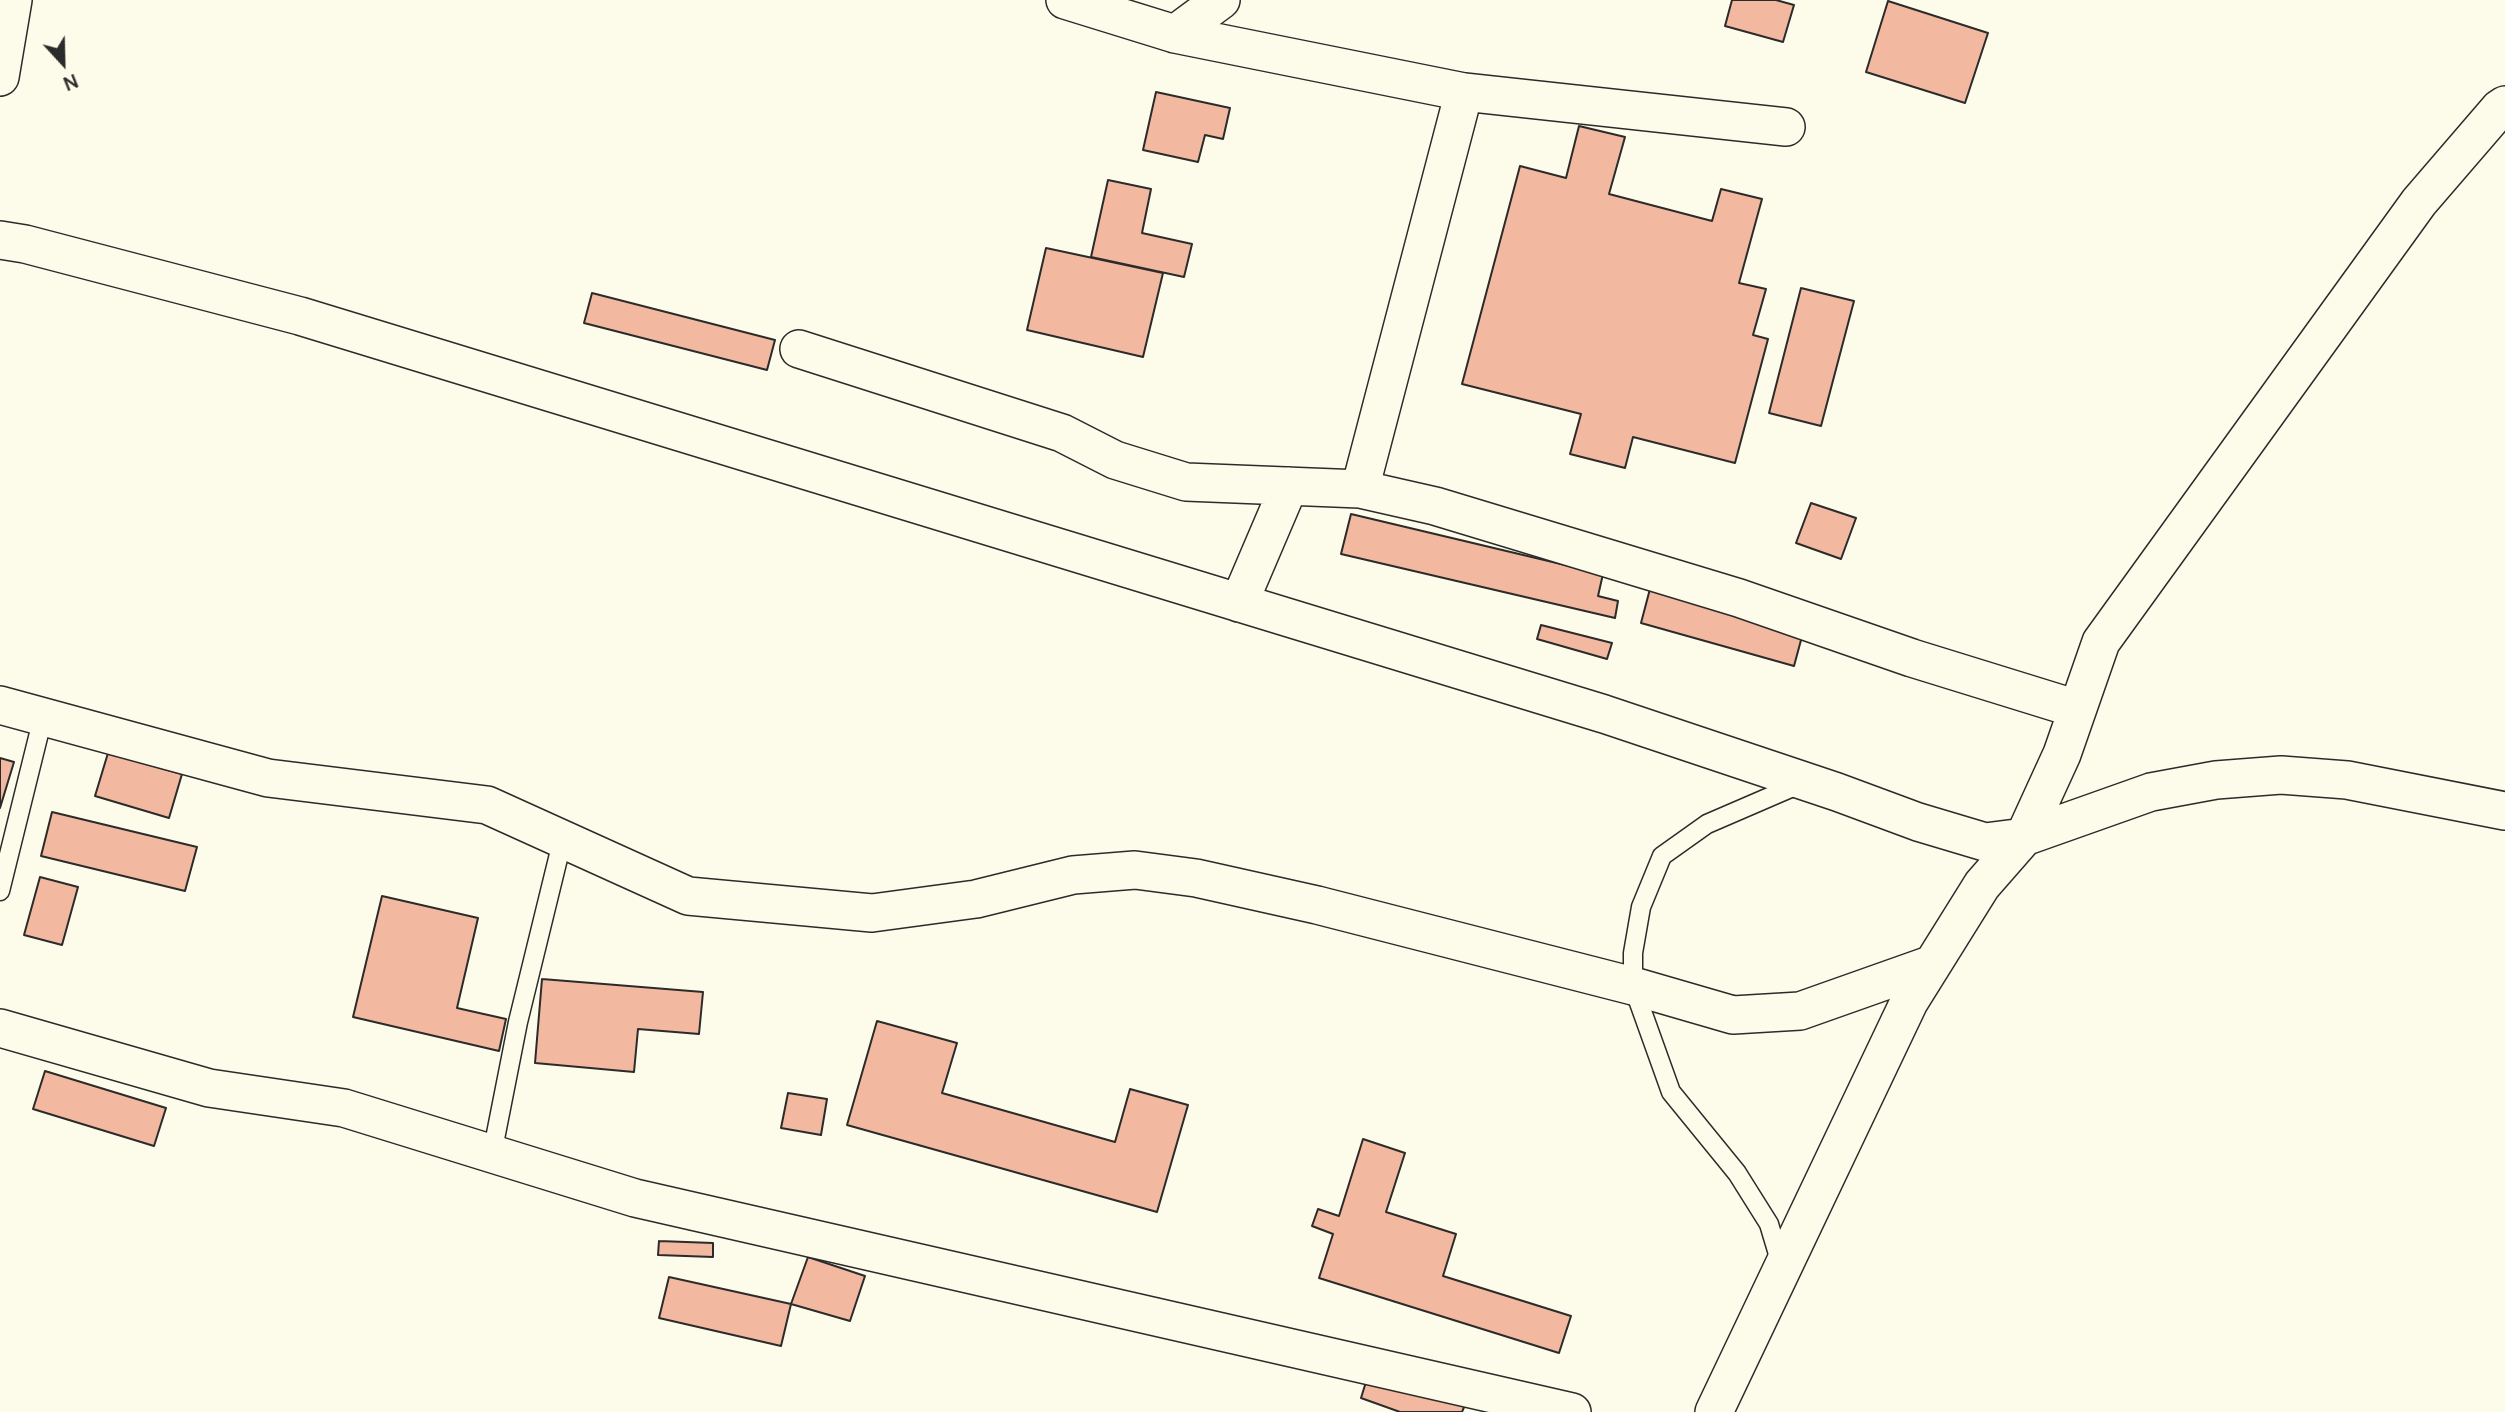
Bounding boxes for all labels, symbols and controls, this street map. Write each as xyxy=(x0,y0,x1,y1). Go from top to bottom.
north arrow xyxy=(28,28,98,98)
text: N xyxy=(60,68,82,97)

